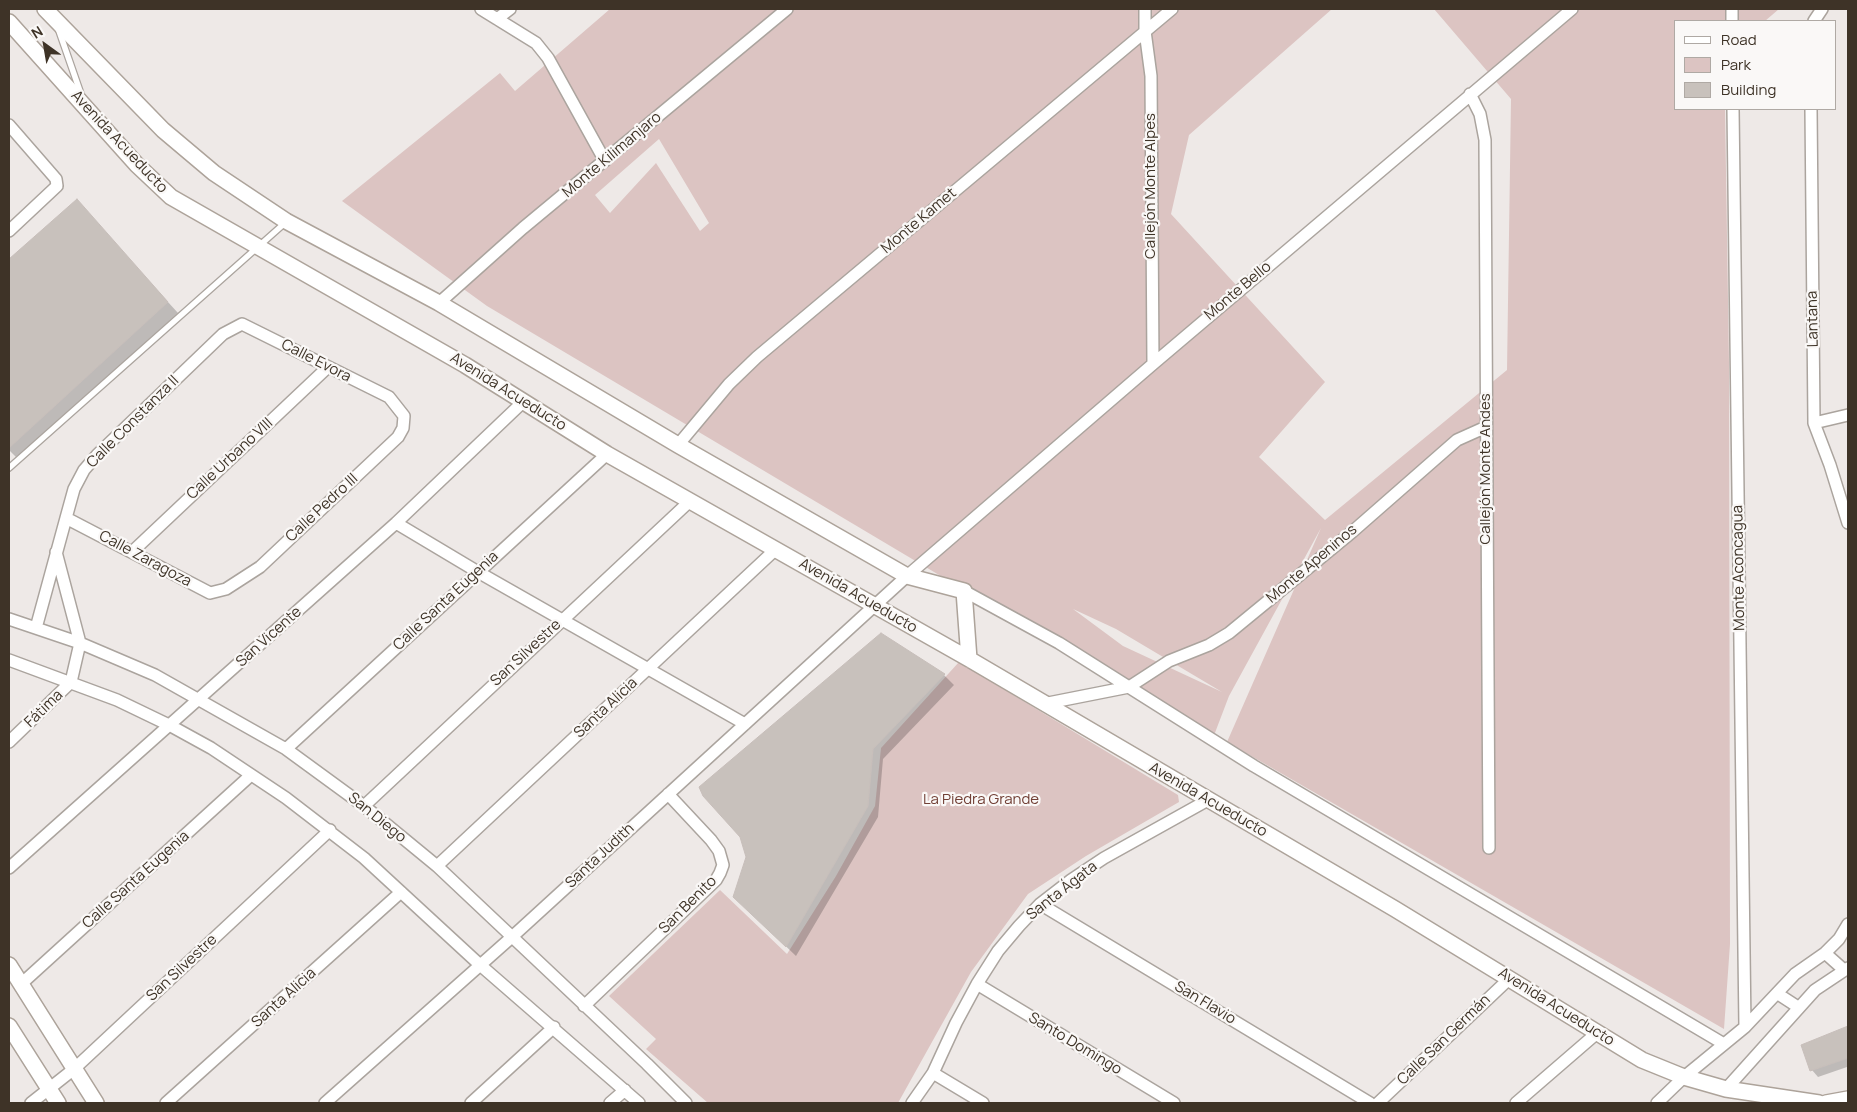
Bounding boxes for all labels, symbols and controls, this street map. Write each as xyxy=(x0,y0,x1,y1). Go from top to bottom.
north arrow xyxy=(20,20,70,70)
legend xyxy=(1674,20,1837,110)
text: N xyxy=(27,21,46,43)
text: Road xyxy=(1721,29,1757,50)
text: Park xyxy=(1721,54,1751,75)
text: Building xyxy=(1721,79,1776,100)
street label: Avenida Acueducto xyxy=(67,87,171,197)
street label: Monte Kilimanjaro xyxy=(559,108,665,202)
street label: Callejón Monte Alpes xyxy=(1142,113,1160,259)
street label: Monte Kamet xyxy=(878,184,960,258)
street label: Monte Bello xyxy=(1201,258,1275,324)
street label: Lantana xyxy=(1804,291,1822,347)
street label: Calle Evora xyxy=(278,336,354,386)
street label: Avenida Acueducto xyxy=(447,349,569,435)
street label: Calle Constanza II xyxy=(83,372,183,472)
street label: Callejón Monte Andes xyxy=(1477,393,1495,545)
street label: Calle Urbano VIII xyxy=(183,414,277,504)
street label: Calle Pedro III xyxy=(282,470,362,546)
street label: Monte Aconcagua xyxy=(1729,505,1749,631)
street label: Monte Apeninos xyxy=(1263,521,1361,607)
street label: Calle Zaragoza xyxy=(96,527,194,591)
street label: Calle Santa Eugenia xyxy=(390,548,502,654)
street label: Avenida Acueducto xyxy=(796,555,920,637)
street label: San Vicente xyxy=(233,603,305,671)
street label: San Silvestre xyxy=(487,616,565,690)
street label: Santa Alicia xyxy=(571,674,641,742)
street label: Fátima xyxy=(21,686,67,732)
street label: Avenida Acueducto xyxy=(1146,759,1270,841)
street label: San Diego xyxy=(344,789,410,847)
park label: La Piedra Grande xyxy=(923,791,1039,809)
street label: Santa Judith xyxy=(562,820,638,892)
street label: Calle Santa Eugenia xyxy=(79,827,193,933)
street label: Santa Ágata xyxy=(1023,858,1101,924)
street label: San Benito xyxy=(655,872,721,938)
street label: San Silvestre xyxy=(143,931,221,1005)
street label: Santa Alicia xyxy=(248,964,320,1032)
street label: Avenida Acueducto xyxy=(1495,964,1617,1050)
street label: San Flavio xyxy=(1171,978,1239,1028)
street label: Calle San Germán xyxy=(1394,991,1494,1089)
street label: Santo Domingo xyxy=(1025,1009,1125,1079)

